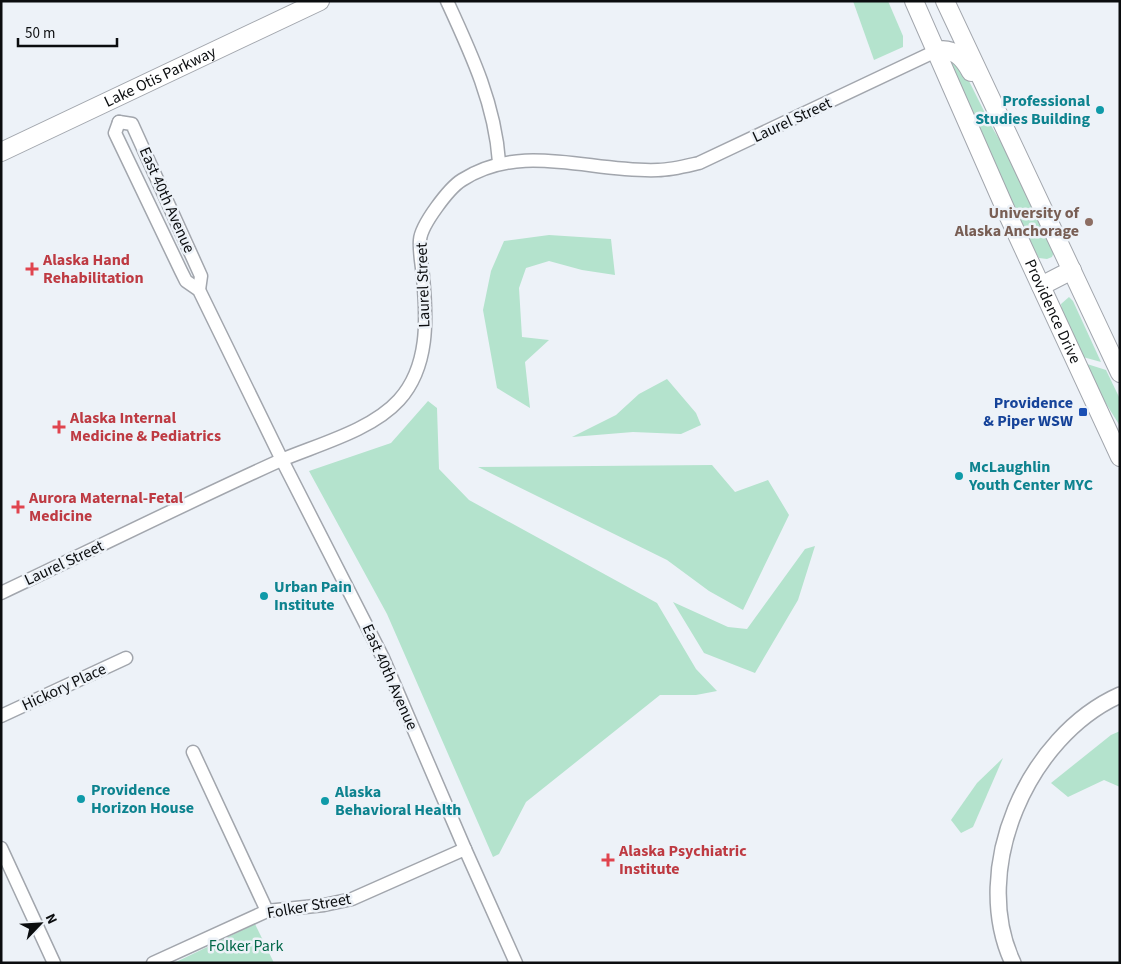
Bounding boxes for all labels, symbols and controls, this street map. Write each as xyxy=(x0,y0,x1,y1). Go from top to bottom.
scale bar xyxy=(18,15,116,47)
text: 50 m xyxy=(25,23,55,44)
street label: Lake Otis Parkway xyxy=(101,41,220,113)
place label: Professional Studies Building xyxy=(975,90,1090,130)
street label: Laurel Street xyxy=(749,92,836,148)
marker: Professional Studies Building xyxy=(1094,104,1106,116)
street label: East 40th Avenue xyxy=(134,143,200,257)
place label: University of Alaska Anchorage xyxy=(954,202,1080,242)
marker: University of Alaska Anchorage xyxy=(1083,216,1095,228)
street label: Laurel Street xyxy=(410,241,435,328)
place label: Alaska Hand Rehabilitation xyxy=(42,249,144,289)
street label: Providence Drive xyxy=(1019,256,1086,367)
marker: Alaska Hand Rehabilitation xyxy=(25,262,39,276)
place label: Providence & Piper WSW xyxy=(983,392,1073,432)
marker: Providence & Piper WSW xyxy=(1077,406,1089,418)
place label: Alaska Internal Medicine & Pediatrics xyxy=(69,407,221,447)
marker: Alaska Internal Medicine & Pediatrics xyxy=(52,420,66,434)
place label: McLaughlin Youth Center MYC xyxy=(968,456,1093,496)
marker: McLaughlin Youth Center MYC xyxy=(953,470,965,482)
place label: Aurora Maternal-Fetal Medicine xyxy=(28,487,184,527)
marker: Aurora Maternal-Fetal Medicine xyxy=(11,500,25,514)
street label: Laurel Street xyxy=(21,535,108,591)
place label: Urban Pain Institute xyxy=(274,576,352,616)
marker: Urban Pain Institute xyxy=(258,590,270,602)
street label: East 40th Avenue xyxy=(357,620,423,734)
street label: Hickory Place xyxy=(18,658,110,716)
place label: Providence Horizon House xyxy=(91,779,194,819)
place label: Alaska Behavioral Health xyxy=(334,781,462,821)
marker: Providence Horizon House xyxy=(75,793,87,805)
marker: Alaska Behavioral Health xyxy=(319,795,331,807)
place label: Alaska Psychiatric Institute xyxy=(618,840,747,880)
marker: Alaska Psychiatric Institute xyxy=(601,853,615,867)
street label: Folker Street xyxy=(265,888,353,924)
north arrow xyxy=(15,899,65,949)
text: N xyxy=(40,910,62,927)
park label: Folker Park xyxy=(209,935,283,957)

